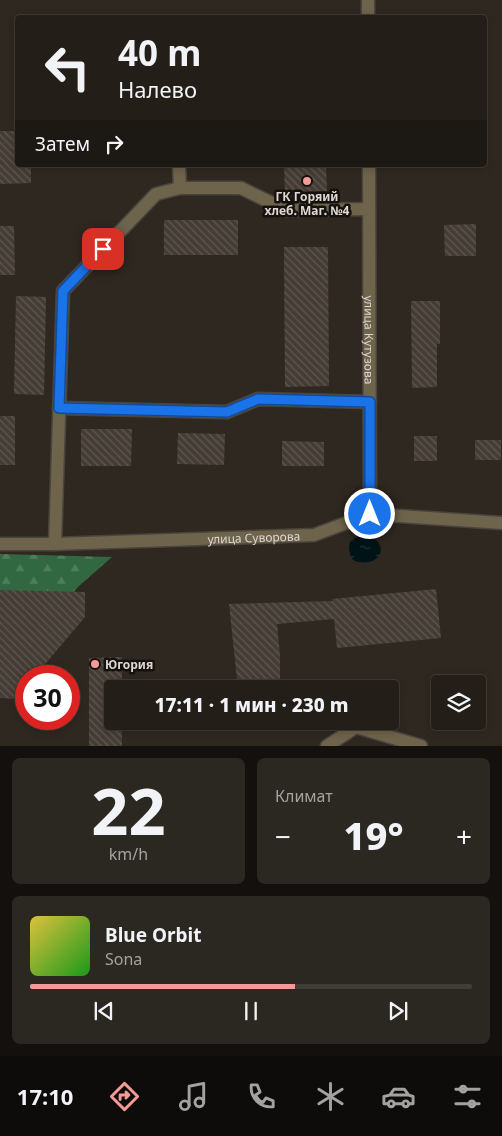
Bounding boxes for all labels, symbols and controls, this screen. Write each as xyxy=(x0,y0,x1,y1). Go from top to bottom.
text: 40 m xyxy=(118,29,201,76)
icon: left xyxy=(35,35,100,100)
text: Налево xyxy=(118,74,197,104)
icon: right xyxy=(100,130,128,158)
text: Затем xyxy=(35,131,90,157)
marker: ГК Горяий хлеб. Маг. №4 xyxy=(301,175,313,187)
place label: ГК Горяий хлеб. Маг. №4 xyxy=(265,188,350,219)
pin xyxy=(82,228,124,270)
icon: arrive xyxy=(89,235,117,263)
street label: улица Кутузова xyxy=(361,296,378,384)
position arrow xyxy=(343,487,395,539)
street label: улица Суворова xyxy=(207,527,301,547)
place label: Югория xyxy=(105,656,153,673)
marker: Югория xyxy=(89,658,101,670)
speed limit sign: 30 xyxy=(15,665,80,730)
map controls xyxy=(431,675,486,730)
button: layers xyxy=(431,675,486,730)
text: 17:11 · 1 мин · 230 m xyxy=(155,692,348,718)
text: 22 xyxy=(91,766,166,854)
text: Климат xyxy=(275,785,333,807)
text: 19° xyxy=(343,809,404,861)
text: − xyxy=(275,817,291,855)
text: + xyxy=(456,817,472,855)
text: km/h xyxy=(109,843,148,865)
text: Blue Orbit xyxy=(105,922,201,948)
text: Sona xyxy=(105,948,142,970)
icon: previous xyxy=(90,997,118,1025)
icon: pause xyxy=(237,997,265,1025)
icon: next xyxy=(384,997,412,1025)
icon: directions xyxy=(107,1079,142,1114)
icon: music xyxy=(176,1079,211,1114)
icon: phone xyxy=(244,1079,279,1114)
icon: climate xyxy=(313,1079,348,1114)
icon: car xyxy=(381,1079,416,1114)
icon: filters xyxy=(450,1079,485,1114)
text: 17:10 xyxy=(17,1081,73,1111)

